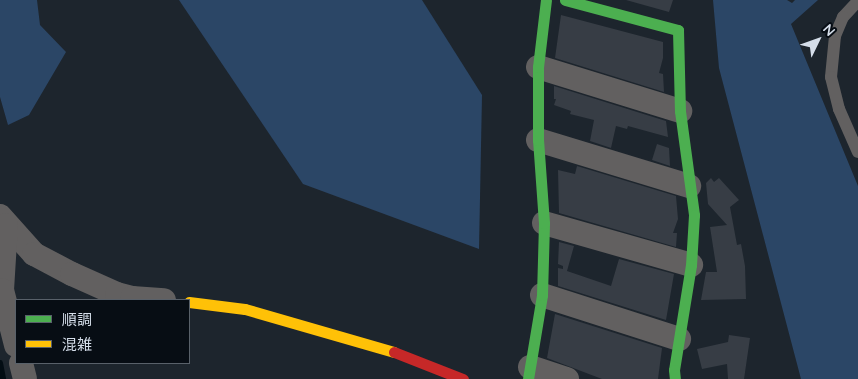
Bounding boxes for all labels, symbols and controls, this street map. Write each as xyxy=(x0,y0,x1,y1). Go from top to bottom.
north arrow xyxy=(793,15,843,65)
text: N xyxy=(819,20,839,40)
legend xyxy=(15,299,190,364)
text: 順調 xyxy=(62,310,92,329)
text: 混雑 xyxy=(62,335,92,354)

